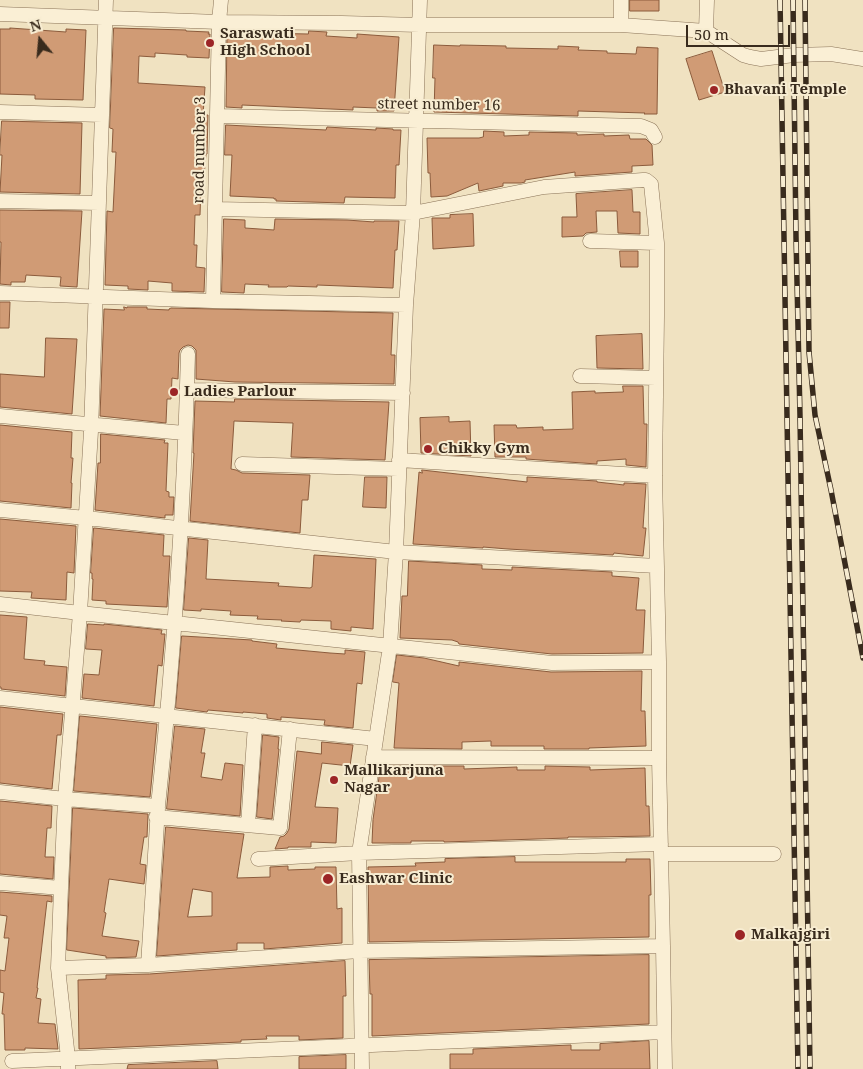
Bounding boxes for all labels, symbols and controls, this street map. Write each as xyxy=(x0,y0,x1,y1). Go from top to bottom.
text: N xyxy=(27,14,44,36)
north arrow xyxy=(15,15,65,65)
scale bar xyxy=(688,15,792,47)
text: 50 m xyxy=(694,24,729,44)
place label: Saraswati High School xyxy=(220,25,310,60)
marker: Saraswati High School xyxy=(204,37,216,49)
place label: Bhavani Temple xyxy=(724,81,846,99)
marker: Bhavani Temple xyxy=(708,84,720,96)
street label: street number 16 xyxy=(378,95,500,115)
street label: road number 3 xyxy=(190,96,210,204)
place label: Ladies Parlour xyxy=(184,383,296,401)
marker: Ladies Parlour xyxy=(168,386,180,398)
place label: Chikky Gym xyxy=(438,440,530,458)
marker: Chikky Gym xyxy=(422,443,434,455)
place label: Mallikarjuna Nagar xyxy=(344,762,444,797)
marker: Mallikarjuna Nagar xyxy=(328,774,340,786)
place label: Eashwar Clinic xyxy=(339,870,452,888)
marker: Eashwar Clinic xyxy=(321,872,335,886)
place label: Malkajgiri xyxy=(751,926,830,944)
marker: Malkajgiri xyxy=(733,928,747,942)

